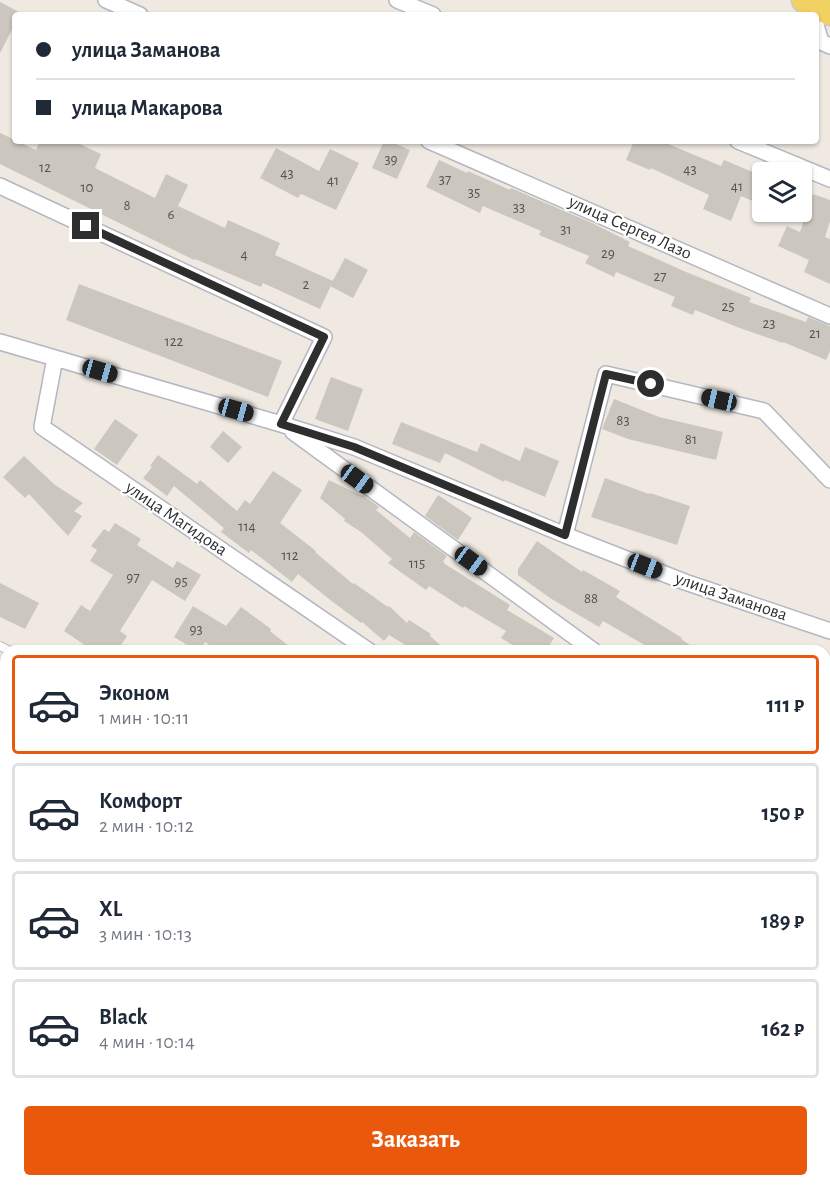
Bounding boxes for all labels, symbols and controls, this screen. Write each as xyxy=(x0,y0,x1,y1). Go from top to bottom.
text: улица Заманова xyxy=(72,39,220,61)
text: улица Макарова xyxy=(72,97,223,119)
house number: 39 xyxy=(384,152,398,167)
house number: 12 xyxy=(39,160,51,175)
house number: 43 xyxy=(683,162,697,177)
map controls xyxy=(752,162,812,222)
button: layers xyxy=(752,162,812,222)
house number: 43 xyxy=(280,166,294,181)
house number: 37 xyxy=(439,172,451,187)
house number: 41 xyxy=(327,173,339,188)
house number: 41 xyxy=(731,179,743,194)
house number: 10 xyxy=(80,180,94,195)
house number: 35 xyxy=(468,185,480,200)
street label: улица Сергея Лазо xyxy=(565,192,694,263)
house number: 8 xyxy=(123,198,131,213)
house number: 33 xyxy=(513,200,525,215)
house number: 6 xyxy=(167,207,175,222)
route end xyxy=(72,212,99,239)
house number: 31 xyxy=(560,222,572,237)
house number: 29 xyxy=(601,246,615,261)
house number: 4 xyxy=(240,247,248,262)
house number: 27 xyxy=(653,269,667,284)
house number: 2 xyxy=(303,277,310,292)
house number: 25 xyxy=(721,299,735,314)
house number: 23 xyxy=(762,316,776,331)
house number: 21 xyxy=(809,326,821,341)
house number: 122 xyxy=(165,334,184,349)
car xyxy=(80,357,120,385)
route start xyxy=(637,370,664,397)
car xyxy=(699,387,739,413)
car xyxy=(216,396,256,424)
house number: 83 xyxy=(616,413,630,428)
house number: 81 xyxy=(685,432,697,447)
car xyxy=(337,461,377,497)
street label: улица Магидова xyxy=(121,478,230,560)
house number: 114 xyxy=(238,519,256,534)
car xyxy=(451,543,491,579)
house number: 112 xyxy=(281,548,299,563)
car xyxy=(625,551,665,581)
house number: 115 xyxy=(409,556,425,571)
street label: улица Заманова xyxy=(672,569,789,625)
house number: 97 xyxy=(126,570,140,585)
house number: 95 xyxy=(174,574,188,589)
house number: 88 xyxy=(584,591,598,606)
house number: 93 xyxy=(189,622,203,637)
icon: car xyxy=(27,678,81,732)
text: Эконом xyxy=(99,682,170,704)
text: 111 ₽ xyxy=(767,694,804,716)
text: 1 мин · 10:11 xyxy=(99,708,189,728)
icon: car xyxy=(27,786,81,840)
text: Комфорт xyxy=(99,790,182,812)
text: 150 ₽ xyxy=(761,802,804,824)
text: 2 мин · 10:12 xyxy=(99,816,194,836)
icon: car xyxy=(27,894,81,948)
text: XL xyxy=(99,898,122,920)
text: 189 ₽ xyxy=(761,910,804,932)
text: 3 мин · 10:13 xyxy=(99,924,192,944)
icon: car xyxy=(27,1002,81,1056)
text: Black xyxy=(99,1006,147,1028)
text: 162 ₽ xyxy=(761,1018,804,1040)
text: 4 мин · 10:14 xyxy=(99,1032,195,1052)
button: Заказать xyxy=(24,1106,807,1175)

